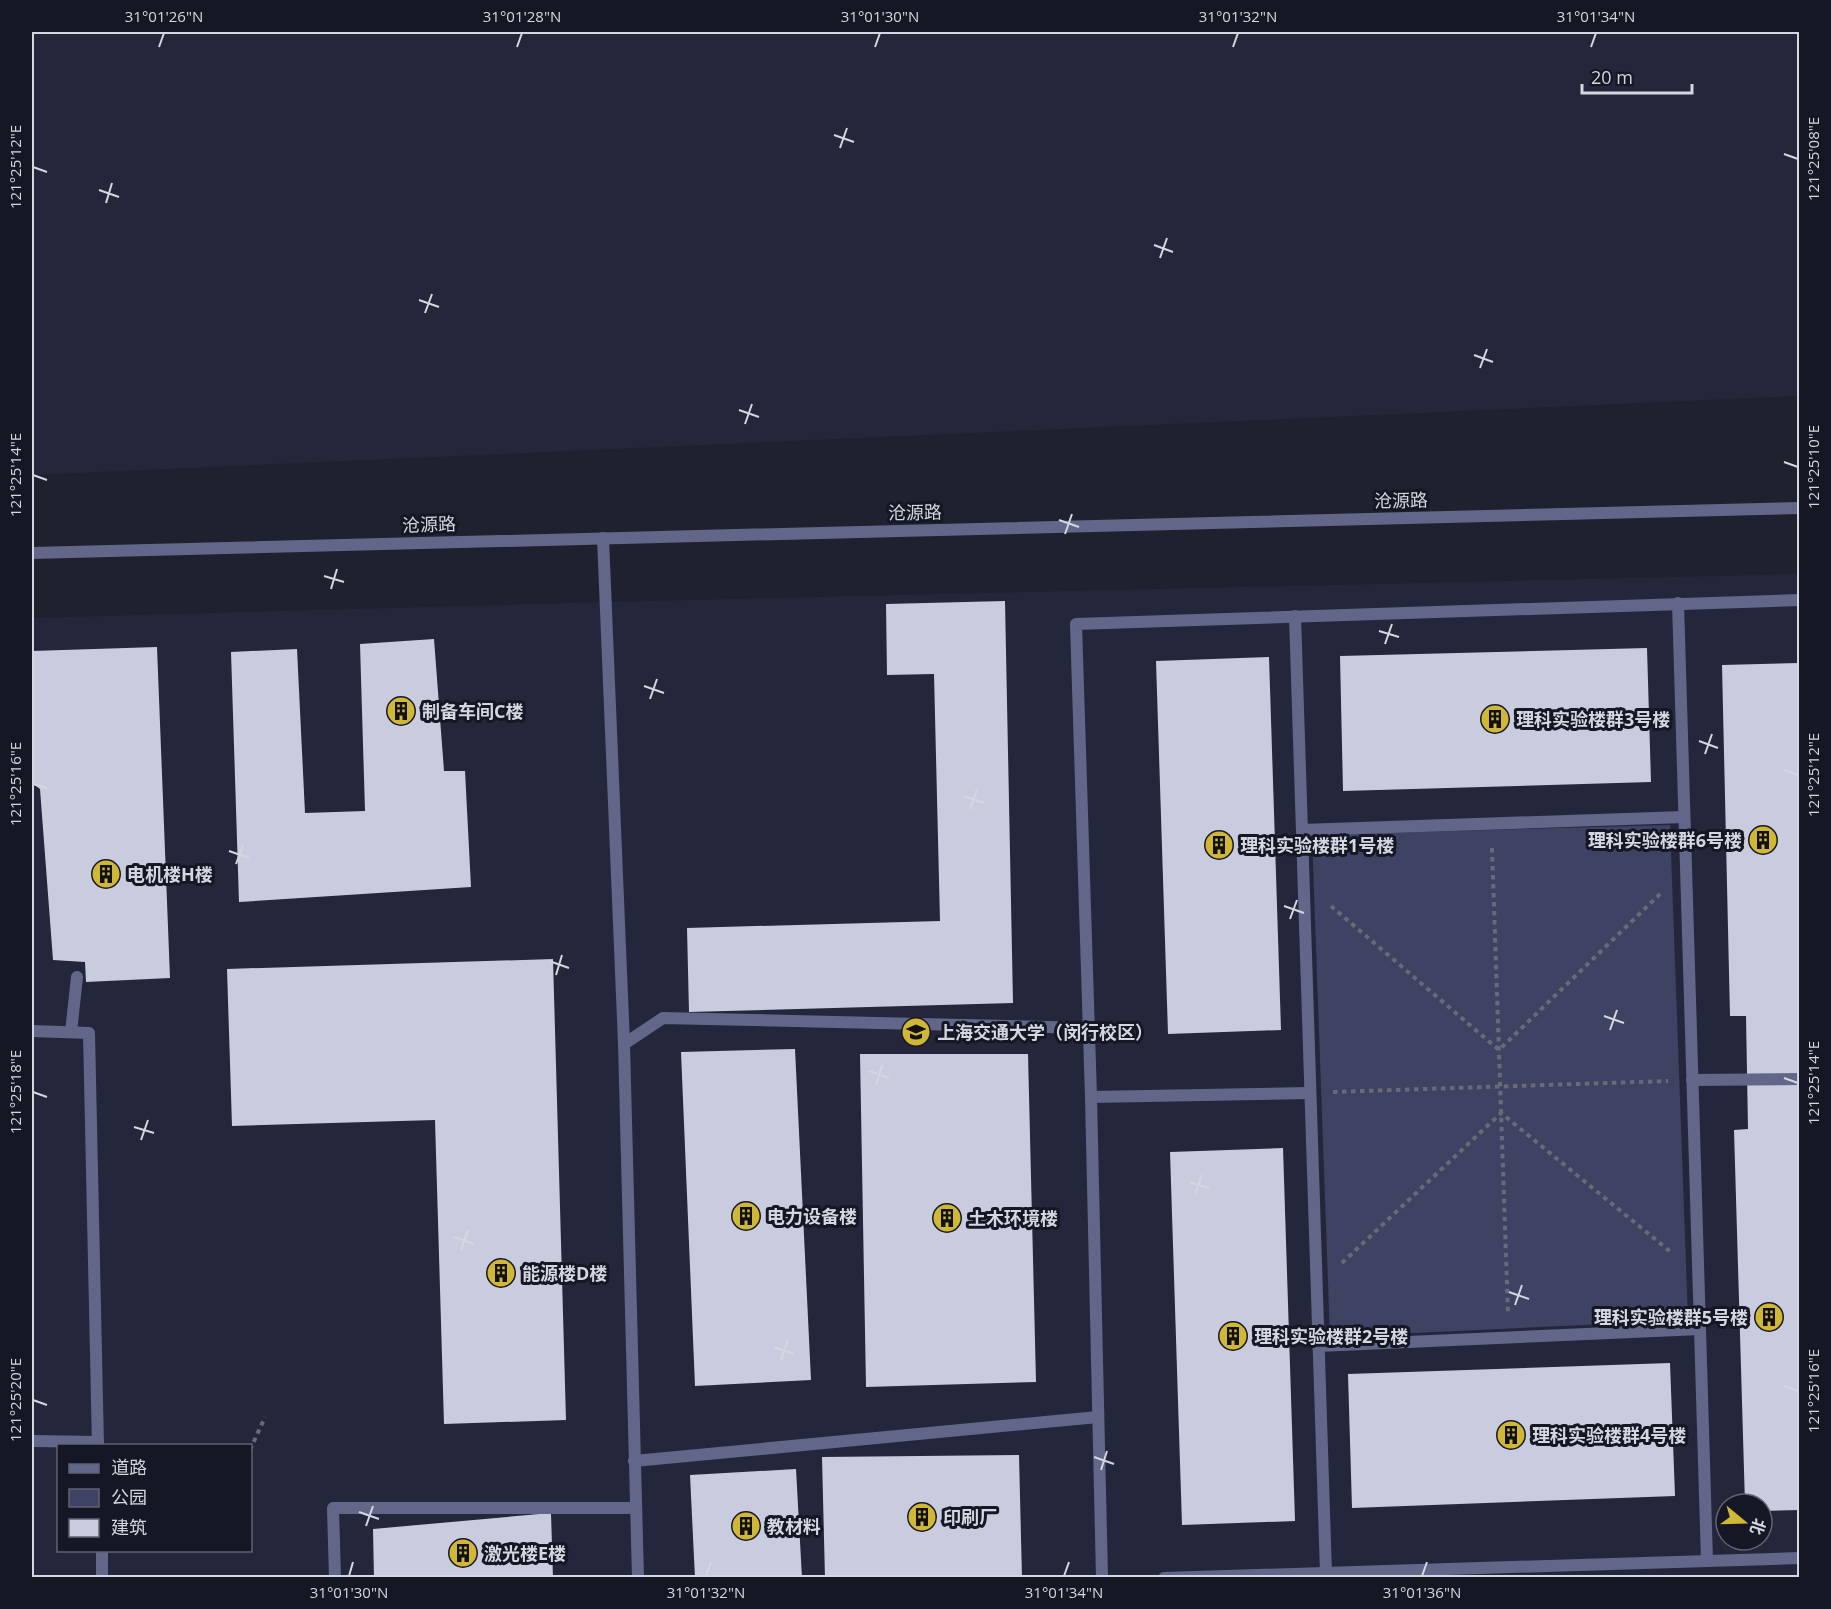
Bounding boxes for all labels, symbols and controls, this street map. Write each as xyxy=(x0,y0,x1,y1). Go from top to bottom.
text: 31°01'26"N xyxy=(125,6,203,26)
text: 31°01'28"N xyxy=(483,6,561,26)
text: 31°01'30"N xyxy=(841,6,919,26)
text: 31°01'32"N xyxy=(1199,6,1277,26)
text: 31°01'34"N xyxy=(1557,6,1635,26)
scale bar xyxy=(1582,57,1692,95)
text: 20 m xyxy=(1591,65,1633,89)
text: 121°25'08"E xyxy=(1803,117,1823,201)
text: 121°25'12"E xyxy=(5,125,25,209)
text: 121°25'10"E xyxy=(1803,425,1823,509)
text: 121°25'14"E xyxy=(5,433,25,517)
street label: 沧源路 xyxy=(1374,488,1428,512)
street label: 沧源路 xyxy=(888,500,942,524)
street label: 沧源路 xyxy=(402,511,456,537)
building icon: 制备车间C楼 xyxy=(385,695,417,727)
place label: 制备车间C楼 xyxy=(422,699,523,723)
building icon: 理科实验楼群3号楼 xyxy=(1479,703,1511,735)
place label: 理科实验楼群3号楼 xyxy=(1516,707,1670,731)
text: 121°25'12"E xyxy=(1803,733,1823,817)
text: 121°25'16"E xyxy=(5,742,25,826)
building icon: 理科实验楼群6号楼 xyxy=(1747,824,1779,856)
place label: 理科实验楼群6号楼 xyxy=(1588,828,1742,852)
building icon: 理科实验楼群1号楼 xyxy=(1203,829,1235,861)
place label: 理科实验楼群1号楼 xyxy=(1240,833,1394,857)
building icon: 电机楼H楼 xyxy=(90,858,122,890)
place label: 电机楼H楼 xyxy=(127,862,213,886)
school or university icon: 上海交通大学（闵行校区） xyxy=(900,1016,932,1048)
place label: 上海交通大学（闵行校区） xyxy=(937,1020,1153,1044)
text: 121°25'14"E xyxy=(1803,1041,1823,1125)
text: 121°25'18"E xyxy=(5,1050,25,1134)
building icon: 电力设备楼 xyxy=(730,1200,762,1232)
building icon: 土木环境楼 xyxy=(931,1202,963,1234)
place label: 电力设备楼 xyxy=(767,1204,857,1228)
place label: 土木环境楼 xyxy=(968,1206,1058,1230)
building icon: 能源楼D楼 xyxy=(485,1257,517,1289)
place label: 能源楼D楼 xyxy=(522,1261,607,1285)
building icon: 理科实验楼群5号楼 xyxy=(1753,1301,1785,1333)
place label: 理科实验楼群5号楼 xyxy=(1594,1305,1748,1329)
building icon: 理科实验楼群2号楼 xyxy=(1217,1320,1249,1352)
place label: 理科实验楼群2号楼 xyxy=(1254,1324,1408,1348)
text: 121°25'16"E xyxy=(1803,1349,1823,1433)
text: 121°25'20"E xyxy=(5,1358,25,1442)
building icon: 理科实验楼群4号楼 xyxy=(1495,1419,1527,1451)
place label: 理科实验楼群4号楼 xyxy=(1532,1423,1686,1447)
legend xyxy=(57,1444,252,1552)
text: 道路 xyxy=(111,1455,147,1479)
text: 公园 xyxy=(111,1485,147,1509)
north arrow xyxy=(1714,1492,1774,1552)
building icon: 印刷厂 xyxy=(906,1501,938,1533)
place label: 印刷厂 xyxy=(943,1505,997,1529)
building icon: 教材料 xyxy=(730,1510,762,1542)
place label: 教材料 xyxy=(767,1514,821,1538)
text: 建筑 xyxy=(111,1515,147,1539)
text: 北 xyxy=(1745,1516,1771,1538)
building icon: 激光楼E楼 xyxy=(447,1537,479,1569)
place label: 激光楼E楼 xyxy=(484,1541,566,1565)
text: 31°01'30"N xyxy=(310,1582,388,1602)
text: 31°01'32"N xyxy=(667,1582,745,1602)
text: 31°01'34"N xyxy=(1025,1582,1103,1602)
text: 31°01'36"N xyxy=(1383,1582,1461,1602)

